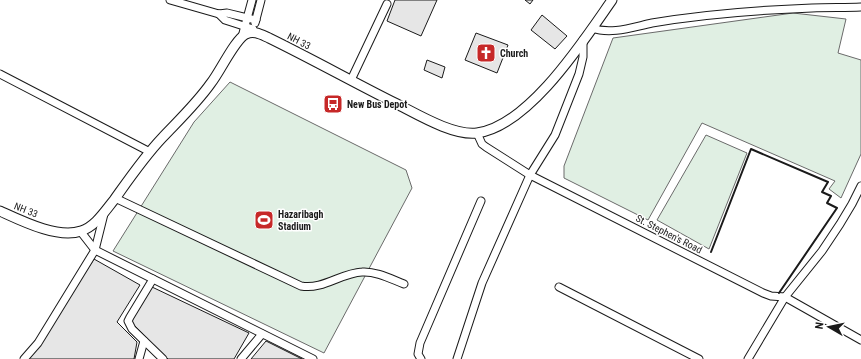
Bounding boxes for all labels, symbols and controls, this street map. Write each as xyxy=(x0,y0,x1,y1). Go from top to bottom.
street label: NH 33 xyxy=(286,31,312,52)
church icon: Church xyxy=(475,42,497,64)
place label: Church xyxy=(500,48,528,59)
bus stop icon: New Bus Depot xyxy=(322,93,344,115)
place label: New Bus Depot xyxy=(347,99,407,110)
street label: NH 33 xyxy=(13,200,39,220)
sports icon: Hazaribagh Stadium xyxy=(253,209,275,231)
place label: Hazaribagh Stadium xyxy=(278,209,324,232)
street label: St. Stephen's Road xyxy=(634,213,704,255)
north arrow xyxy=(809,307,849,347)
text: N xyxy=(813,321,827,330)

